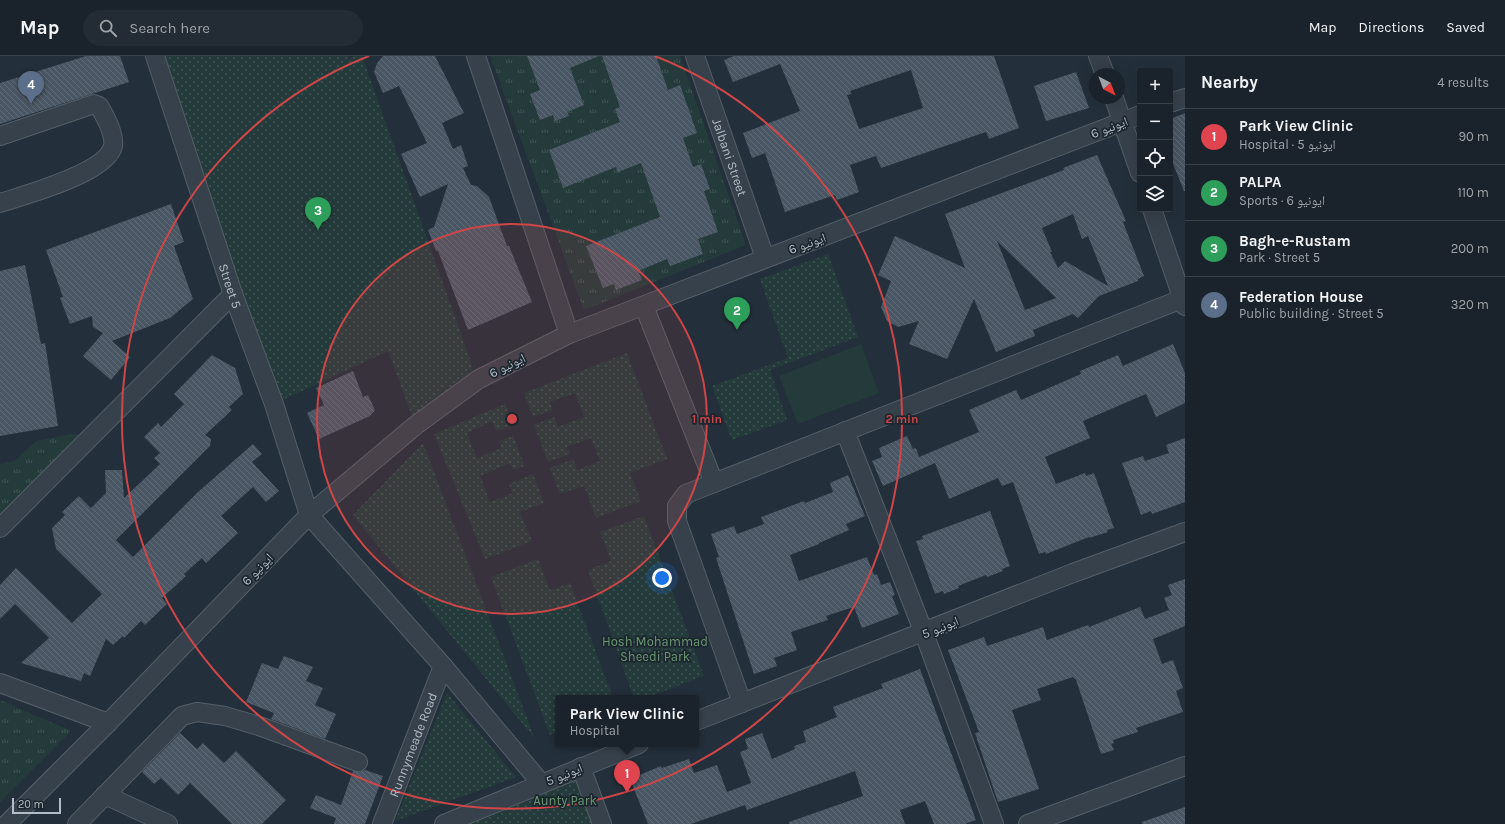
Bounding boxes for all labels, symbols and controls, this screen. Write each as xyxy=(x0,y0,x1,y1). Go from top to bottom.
search box xyxy=(83,10,363,46)
text: Map xyxy=(20,17,59,39)
icon: search xyxy=(97,17,119,39)
text: Search here xyxy=(129,19,210,37)
text: Map xyxy=(1309,19,1337,36)
text: Directions xyxy=(1359,19,1424,36)
text: Saved xyxy=(1446,19,1485,36)
north arrow xyxy=(1089,68,1125,104)
map controls xyxy=(1137,68,1173,212)
button: + xyxy=(1137,68,1173,104)
pin: 4 xyxy=(18,71,44,104)
text: Nearby xyxy=(1201,72,1258,92)
text: 4 results xyxy=(1437,75,1489,90)
button: − xyxy=(1137,104,1173,140)
street label: ایونیو 6 xyxy=(1089,114,1130,142)
street label: Jalbani Street xyxy=(709,116,750,198)
text: Park View Clinic xyxy=(1239,117,1353,135)
text: 1 xyxy=(1212,129,1216,144)
text: 90 m xyxy=(1458,129,1489,144)
text: Hospital · ایونیو 5 xyxy=(1239,137,1336,152)
button: locate xyxy=(1137,140,1173,176)
text: PALPA xyxy=(1239,173,1281,191)
button: layers xyxy=(1137,176,1173,212)
text: 2 xyxy=(1210,185,1218,200)
text: 110 m xyxy=(1457,185,1489,200)
text: Sports · ایونیو 6 xyxy=(1239,193,1325,208)
pin: 3 xyxy=(305,197,331,230)
street label: ایونیو 6 xyxy=(787,230,828,258)
text: Bagh-e-Rustam xyxy=(1239,232,1351,250)
text: 3 xyxy=(1210,241,1218,256)
text: 200 m xyxy=(1451,241,1489,256)
text: Park · Street 5 xyxy=(1239,250,1320,265)
street label: Street 5 xyxy=(216,262,245,310)
text: Federation House xyxy=(1239,288,1363,306)
pin: 2 xyxy=(724,297,750,330)
text: 4 xyxy=(1210,297,1218,312)
text: 320 m xyxy=(1451,297,1489,312)
text: Public building · Street 5 xyxy=(1239,306,1384,321)
street label: ایونیو 6 xyxy=(487,350,528,382)
centre of rings xyxy=(505,412,519,426)
text: 1 min xyxy=(692,412,722,426)
text: 2 min xyxy=(885,412,919,426)
street label: ایونیو 6 xyxy=(239,550,277,589)
your location xyxy=(652,568,672,588)
street label: ایونیو 5 xyxy=(920,613,961,643)
park label: Hosh Mohammad Sheedi Park xyxy=(602,634,708,664)
street label: Runnymeade Road xyxy=(386,690,440,799)
popup xyxy=(555,695,699,747)
text: Park View Clinic xyxy=(570,705,684,723)
text: Hospital xyxy=(570,723,620,738)
street label: ایونیو 5 xyxy=(544,760,585,790)
pin: 1 xyxy=(614,760,640,793)
park label: Aunty Park xyxy=(533,793,597,808)
scale bar xyxy=(12,796,61,815)
text: 20 m xyxy=(18,798,44,811)

